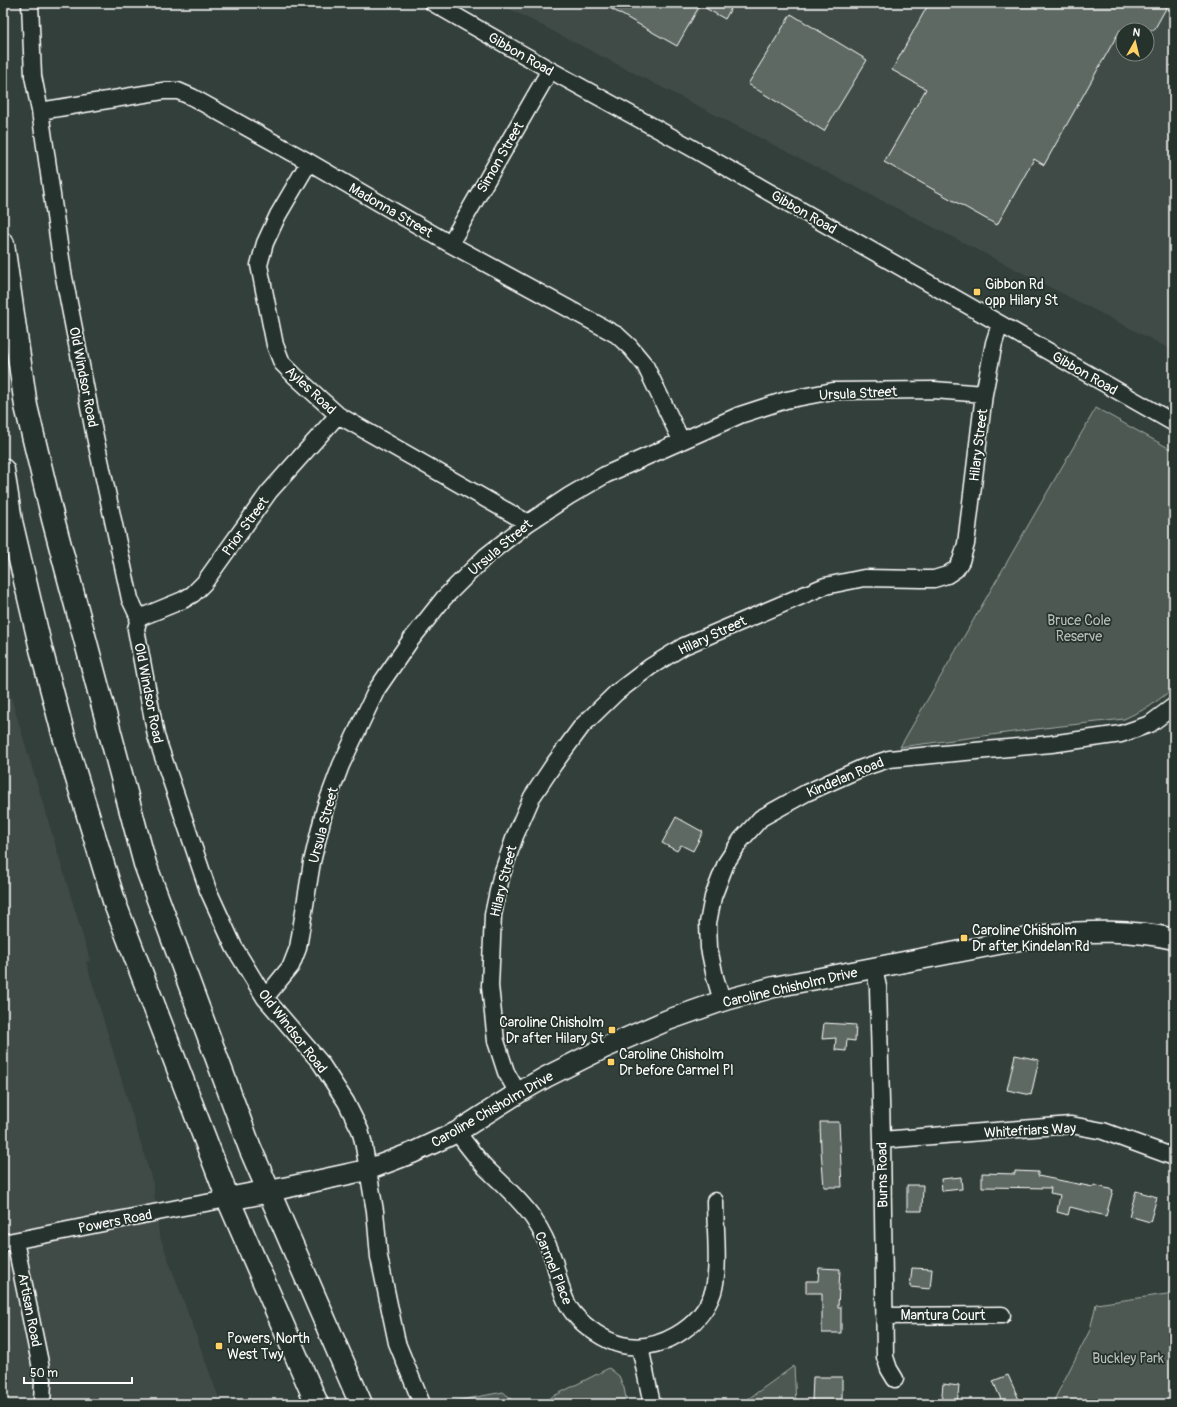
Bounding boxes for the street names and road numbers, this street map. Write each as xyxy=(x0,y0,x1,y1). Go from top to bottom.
street label: Gibbon Road xyxy=(485,29,557,80)
street label: Simon Street xyxy=(473,118,528,196)
street label: Madonna Street xyxy=(346,180,436,241)
street label: Gibbon Road xyxy=(768,187,840,238)
street label: Old Windsor Road xyxy=(65,325,102,429)
street label: Gibbon Road xyxy=(1049,348,1121,399)
street label: Ayles Road xyxy=(282,363,340,418)
street label: Ursula Street xyxy=(819,383,898,404)
street label: Hilary Street xyxy=(966,407,991,482)
street label: Prior Street xyxy=(218,493,273,559)
street label: Ursula Street xyxy=(465,516,536,579)
street label: Hilary Street xyxy=(675,612,749,659)
street label: Old Windsor Road xyxy=(130,641,167,745)
street label: Kindelan Road xyxy=(804,754,886,801)
street label: Ursula Street xyxy=(305,785,342,865)
street label: Hilary Street xyxy=(486,843,521,919)
street label: Caroline Chisholm Drive xyxy=(721,964,859,1011)
street label: Old Windsor Road xyxy=(254,986,331,1077)
street label: Caroline Chisholm Drive xyxy=(428,1068,556,1151)
street label: Whitefriars Way xyxy=(984,1120,1076,1141)
street label: Burns Road xyxy=(873,1142,892,1208)
street label: Powers Road xyxy=(77,1206,154,1237)
street label: Carmel Place xyxy=(531,1229,576,1307)
street label: Artisan Road xyxy=(14,1272,45,1348)
street label: Mantura Court xyxy=(900,1307,986,1324)

